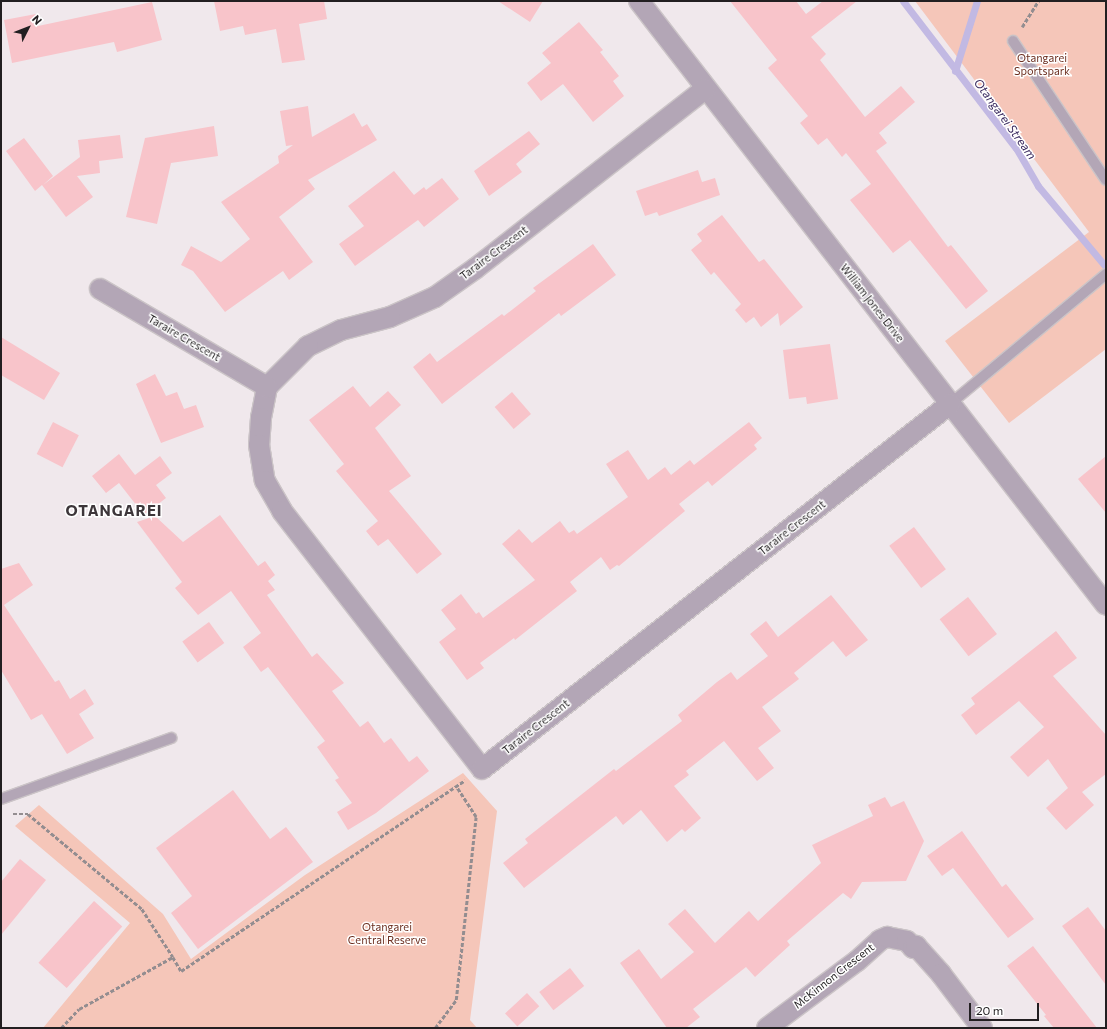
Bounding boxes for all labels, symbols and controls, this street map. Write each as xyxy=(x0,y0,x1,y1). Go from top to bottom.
north arrow xyxy=(8,8,48,48)
text: N xyxy=(30,12,45,27)
park label: Otangarei Sportspark xyxy=(1014,52,1070,78)
water label: Otangarei Stream xyxy=(971,76,1039,162)
street label: Taraire Crescent xyxy=(458,223,530,283)
street label: William Jones Drive xyxy=(837,261,907,345)
street label: Taraire Crescent xyxy=(145,312,223,364)
street label: Taraire Crescent xyxy=(756,498,828,558)
district label: OTANGAREI xyxy=(65,502,163,520)
street label: Taraire Crescent xyxy=(500,697,572,757)
park label: Otangarei Central Reserve xyxy=(348,921,426,947)
street label: McKinnon Crescent xyxy=(791,941,877,1011)
scale bar xyxy=(971,995,1041,1021)
text: 20 m xyxy=(976,1003,1003,1017)

